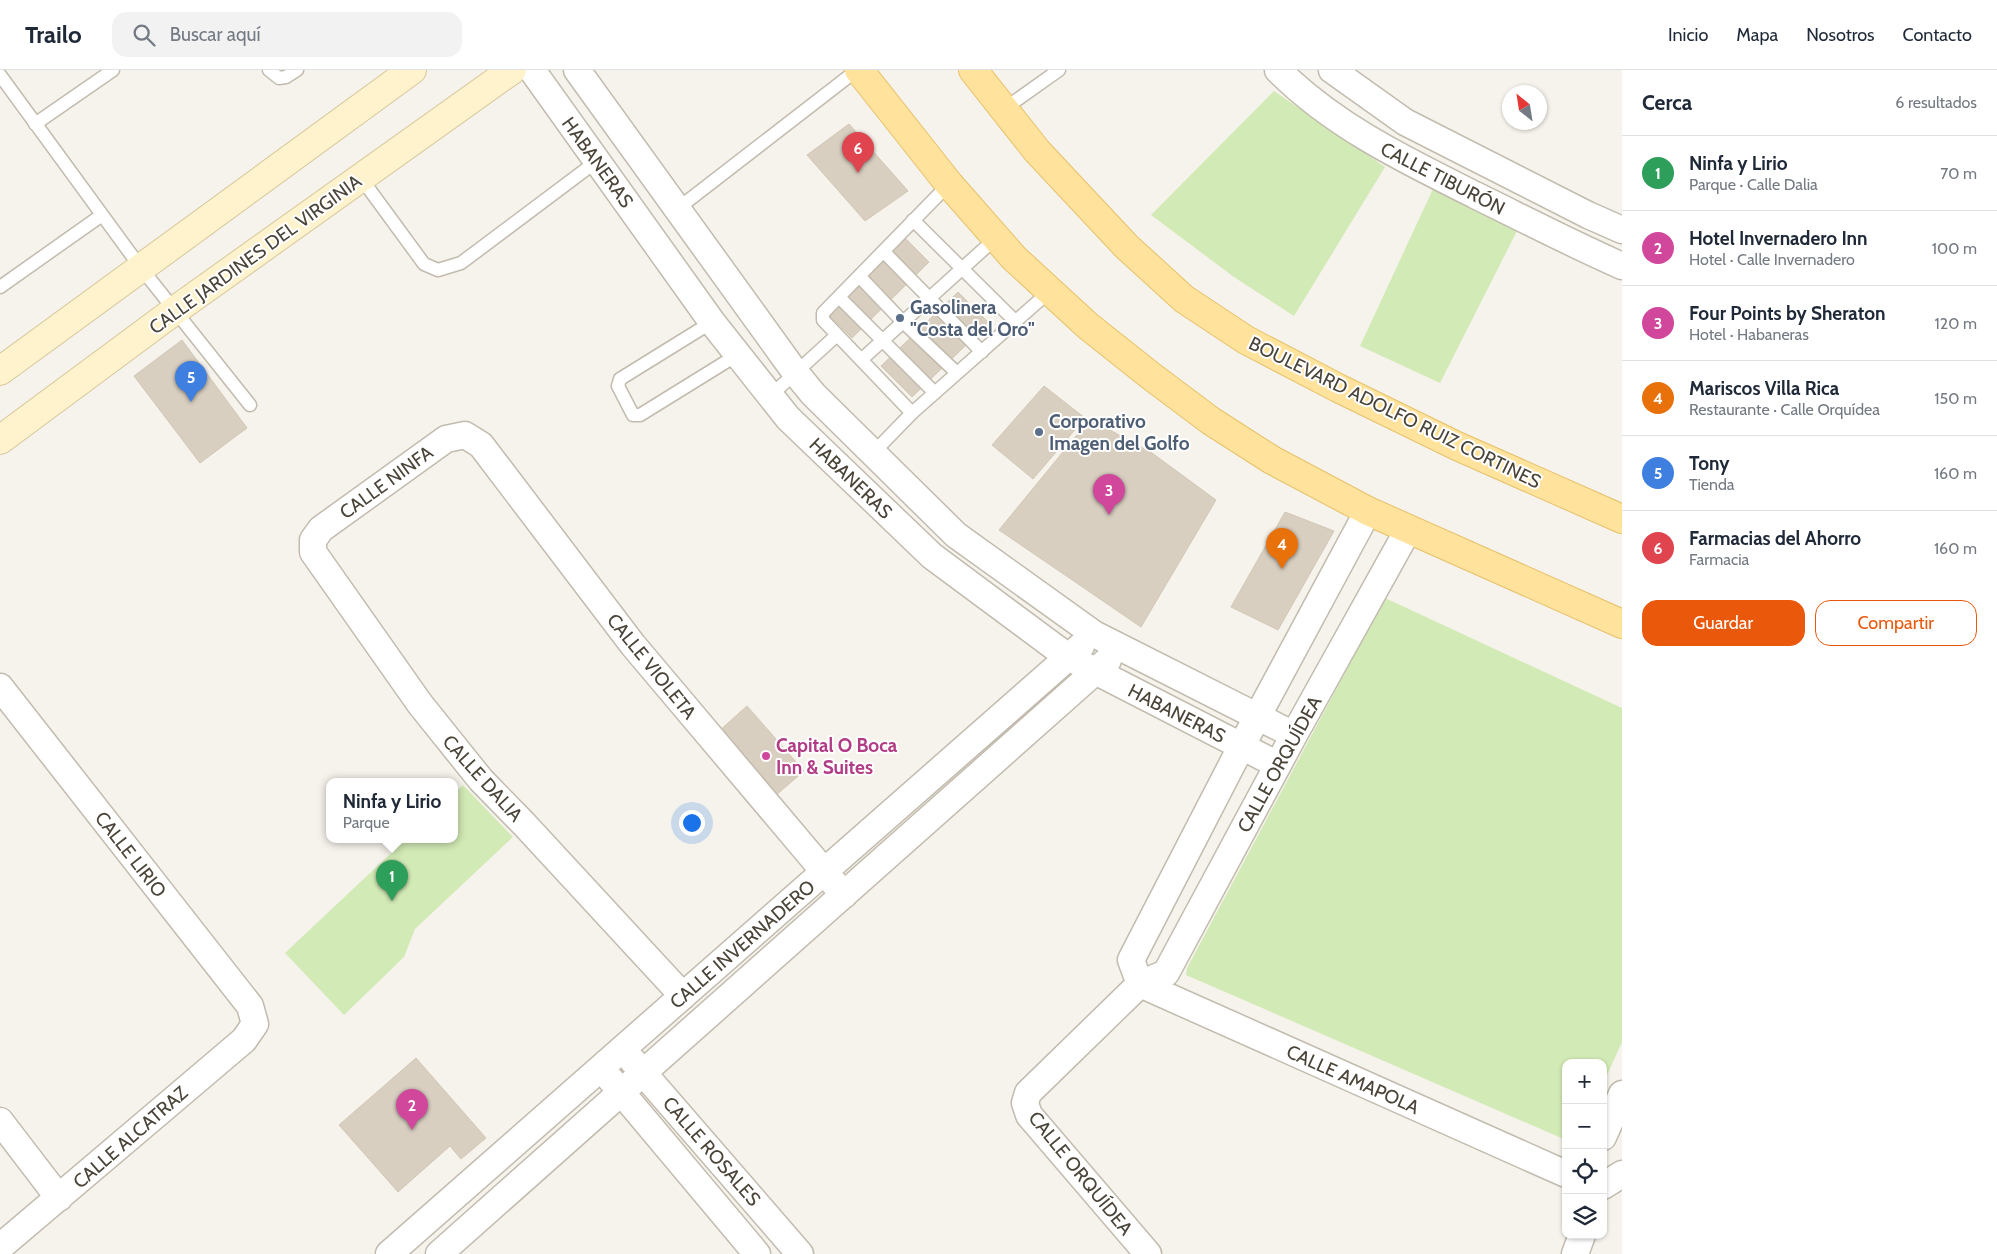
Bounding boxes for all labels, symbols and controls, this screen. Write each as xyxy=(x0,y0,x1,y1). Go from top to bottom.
search box xyxy=(112,12,462,57)
text: Trailo xyxy=(25,20,82,49)
icon: search xyxy=(130,21,158,49)
text: Buscar aquí xyxy=(170,23,260,46)
text: Inicio xyxy=(1668,24,1708,46)
text: Mapa xyxy=(1736,24,1778,46)
text: Nosotros xyxy=(1806,24,1875,46)
text: Contacto xyxy=(1903,24,1972,46)
north arrow xyxy=(1502,85,1547,130)
text: Cerca xyxy=(1642,90,1692,115)
text: 6 resultados xyxy=(1895,93,1977,112)
street label: HABANERAS xyxy=(557,113,638,212)
pin: 6 xyxy=(842,132,874,173)
street label: CALLE TIBURÓN xyxy=(1377,136,1509,220)
text: Ninfa y Lirio xyxy=(1689,152,1788,175)
text: 1 xyxy=(1655,164,1661,183)
text: 70 m xyxy=(1940,164,1977,183)
street label: CALLE JARDINES DEL VIRGINIA xyxy=(145,169,366,339)
text: Parque · Calle Dalia xyxy=(1689,175,1818,194)
text: Hotel Invernadero Inn xyxy=(1689,227,1868,250)
text: 2 xyxy=(1654,239,1662,258)
text: 100 m xyxy=(1932,239,1977,258)
text: Hotel · Calle Invernadero xyxy=(1689,250,1855,269)
place label: Gasolinera "Costa del Oro" xyxy=(910,296,1035,341)
text: Four Points by Sheraton xyxy=(1689,302,1885,325)
marker: Gasolinera "Costa del Oro" xyxy=(894,312,906,324)
text: 3 xyxy=(1654,314,1662,333)
text: 120 m xyxy=(1935,314,1977,333)
text: Hotel · Habaneras xyxy=(1689,325,1809,344)
street label: BOULEVARD ADOLFO RUIZ CORTINES xyxy=(1245,332,1545,493)
pin: 5 xyxy=(175,361,207,402)
text: Mariscos Villa Rica xyxy=(1689,377,1839,400)
text: 4 xyxy=(1653,389,1663,408)
text: 150 m xyxy=(1934,389,1977,408)
text: Restaurante · Calle Orquídea xyxy=(1689,400,1880,419)
place label: Corporativo Imagen del Golfo xyxy=(1049,410,1190,455)
marker: Corporativo Imagen del Golfo xyxy=(1033,426,1045,438)
street label: HABANERAS xyxy=(804,433,897,524)
street label: CALLE NINFA xyxy=(335,441,438,524)
text: Tony xyxy=(1689,452,1729,475)
text: 5 xyxy=(1654,464,1662,483)
text: 160 m xyxy=(1934,464,1977,483)
pin: 3 xyxy=(1093,474,1125,515)
text: Tienda xyxy=(1689,475,1734,494)
text: Farmacias del Ahorro xyxy=(1689,527,1861,550)
pin: 4 xyxy=(1266,528,1298,569)
text: 6 xyxy=(1654,539,1663,558)
text: 160 m xyxy=(1934,539,1977,558)
text: Farmacia xyxy=(1689,550,1749,569)
button: Guardar xyxy=(1642,600,1805,646)
button: Compartir xyxy=(1815,600,1977,646)
street label: CALLE VIOLETA xyxy=(602,609,701,724)
street label: HABANERAS xyxy=(1124,679,1229,748)
street label: CALLE ORQUÍDEA xyxy=(1232,691,1327,837)
street label: CALLE DALIA xyxy=(438,730,528,827)
place label: Capital O Boca Inn & Suites xyxy=(776,734,898,779)
marker: Capital O Boca Inn & Suites xyxy=(760,750,772,762)
popup xyxy=(326,778,458,843)
text: Ninfa y Lirio xyxy=(343,790,441,813)
street label: CALLE LIRIO xyxy=(90,807,171,902)
your location xyxy=(679,810,705,836)
text: Parque xyxy=(343,813,390,832)
pin: 1 xyxy=(376,860,408,901)
street label: CALLE INVERNADERO xyxy=(665,875,820,1014)
street label: CALLE AMAPOLA xyxy=(1283,1040,1423,1119)
map controls xyxy=(1562,1059,1607,1239)
button: + xyxy=(1562,1059,1607,1104)
street label: CALLE ALCATRAZ xyxy=(68,1081,193,1193)
pin: 2 xyxy=(396,1089,428,1130)
street label: CALLE ROSALES xyxy=(658,1092,765,1211)
button: − xyxy=(1562,1104,1607,1149)
street label: CALLE ORQUÍDEA xyxy=(1024,1106,1139,1240)
button: locate xyxy=(1562,1149,1607,1194)
button: layers xyxy=(1562,1194,1607,1239)

